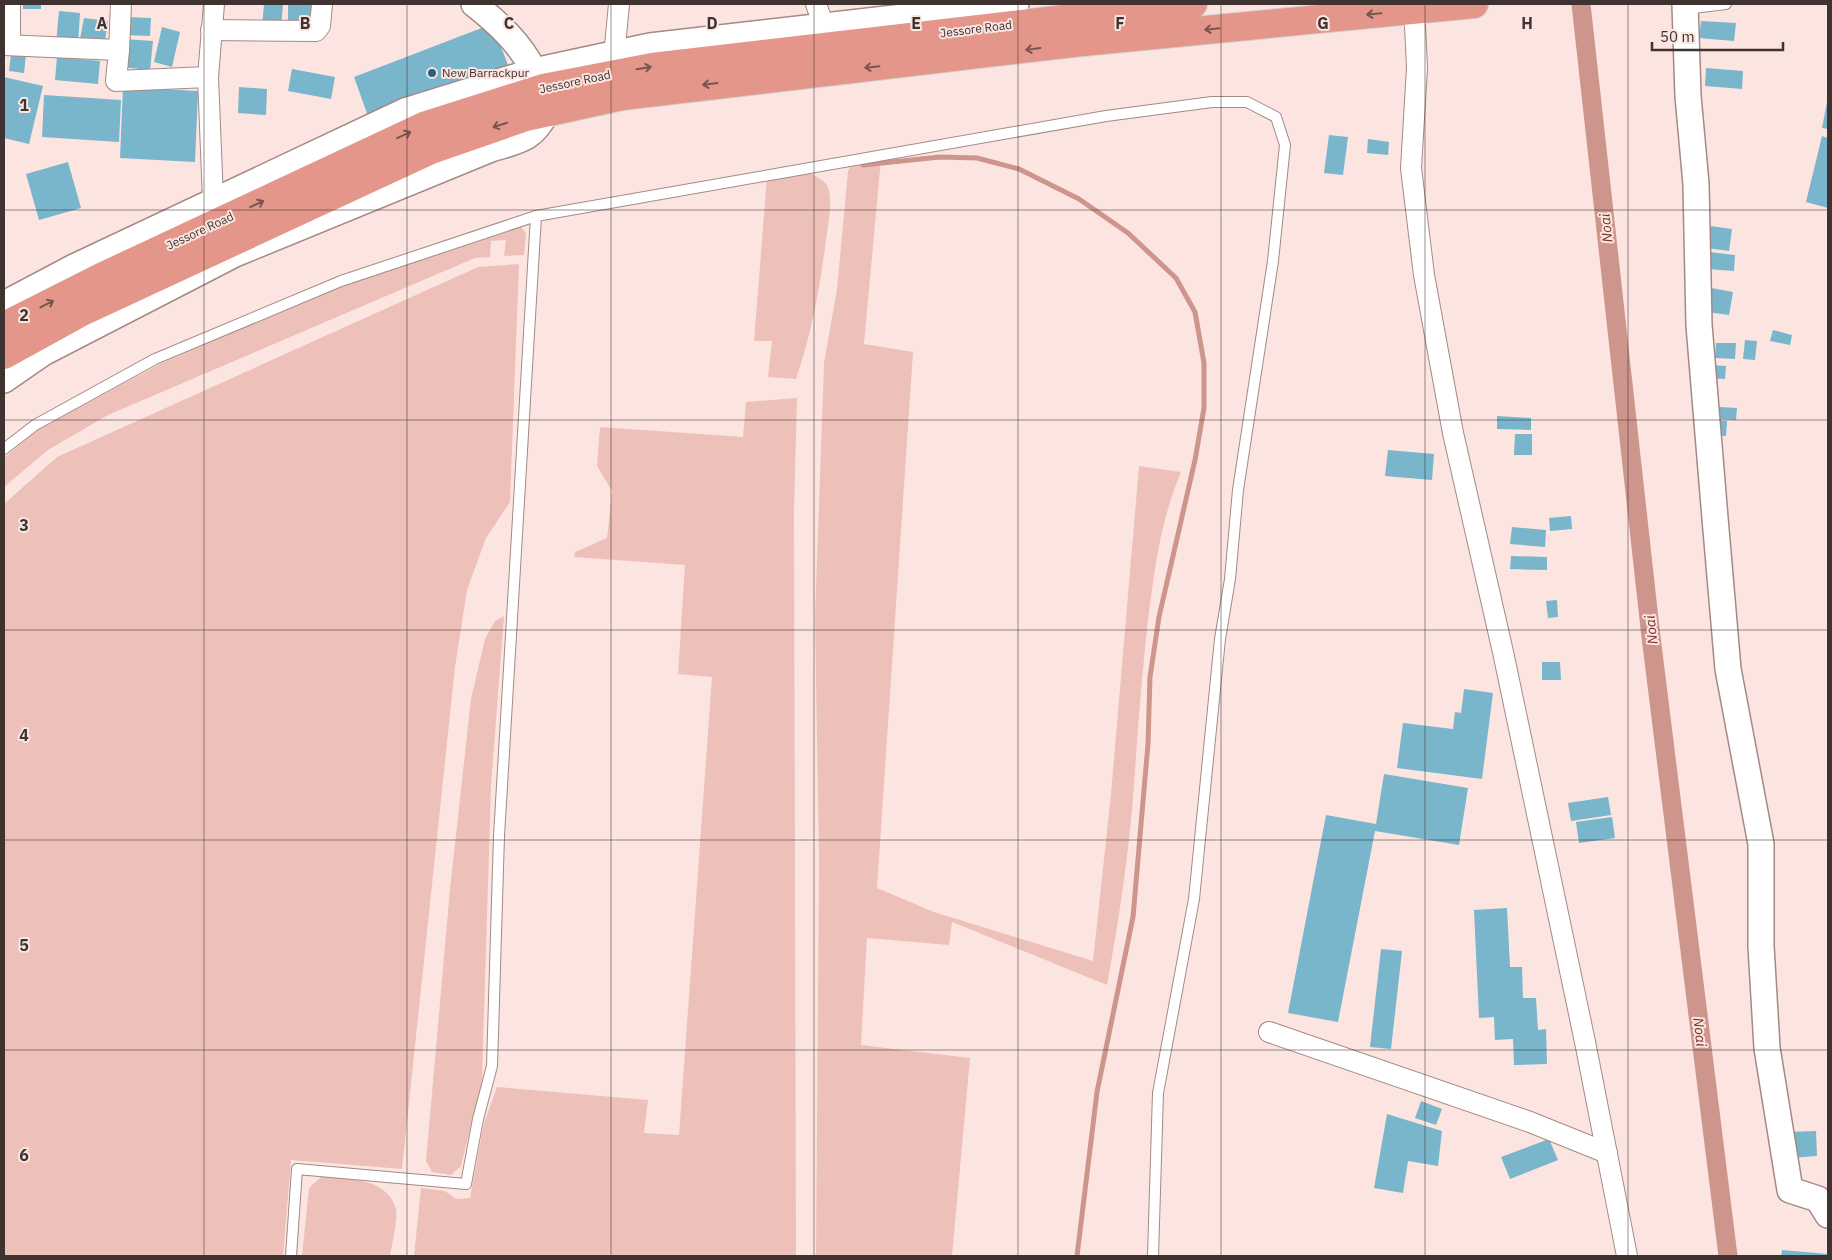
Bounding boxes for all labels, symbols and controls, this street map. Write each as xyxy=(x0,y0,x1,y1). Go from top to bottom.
one-way arrow xyxy=(1366,9,1382,19)
text: A xyxy=(97,13,108,33)
text: B xyxy=(300,13,311,33)
text: C xyxy=(504,13,514,33)
text: D xyxy=(706,13,718,33)
text: E xyxy=(911,13,921,33)
text: F xyxy=(1115,13,1125,33)
text: G xyxy=(1317,13,1329,33)
text: H xyxy=(1521,13,1533,33)
street label: Jessore Road xyxy=(939,17,1013,40)
scale bar xyxy=(1652,20,1783,52)
one-way arrow xyxy=(1204,24,1220,34)
text: 50 m xyxy=(1660,27,1695,46)
one-way arrow xyxy=(1026,44,1042,54)
one-way arrow xyxy=(864,62,880,72)
one-way arrow xyxy=(636,63,652,73)
place label: New Barrackpur xyxy=(442,65,530,80)
marker: New Barrackpur xyxy=(426,67,438,79)
street label: Jessore Road xyxy=(538,67,612,96)
one-way arrow xyxy=(703,79,719,89)
text: 1 xyxy=(19,95,29,115)
one-way arrow xyxy=(492,121,508,131)
one-way arrow xyxy=(396,130,411,140)
one-way arrow xyxy=(249,198,264,208)
street label: Jessore Road xyxy=(164,208,236,253)
water label: Noai xyxy=(1595,212,1616,243)
one-way arrow xyxy=(39,299,54,308)
text: 2 xyxy=(19,305,29,325)
text: 3 xyxy=(19,515,29,535)
water label: Noai xyxy=(1640,614,1662,646)
text: 4 xyxy=(19,725,29,745)
text: 5 xyxy=(19,935,29,955)
water label: Noai xyxy=(1689,1016,1711,1048)
text: 6 xyxy=(19,1145,29,1165)

